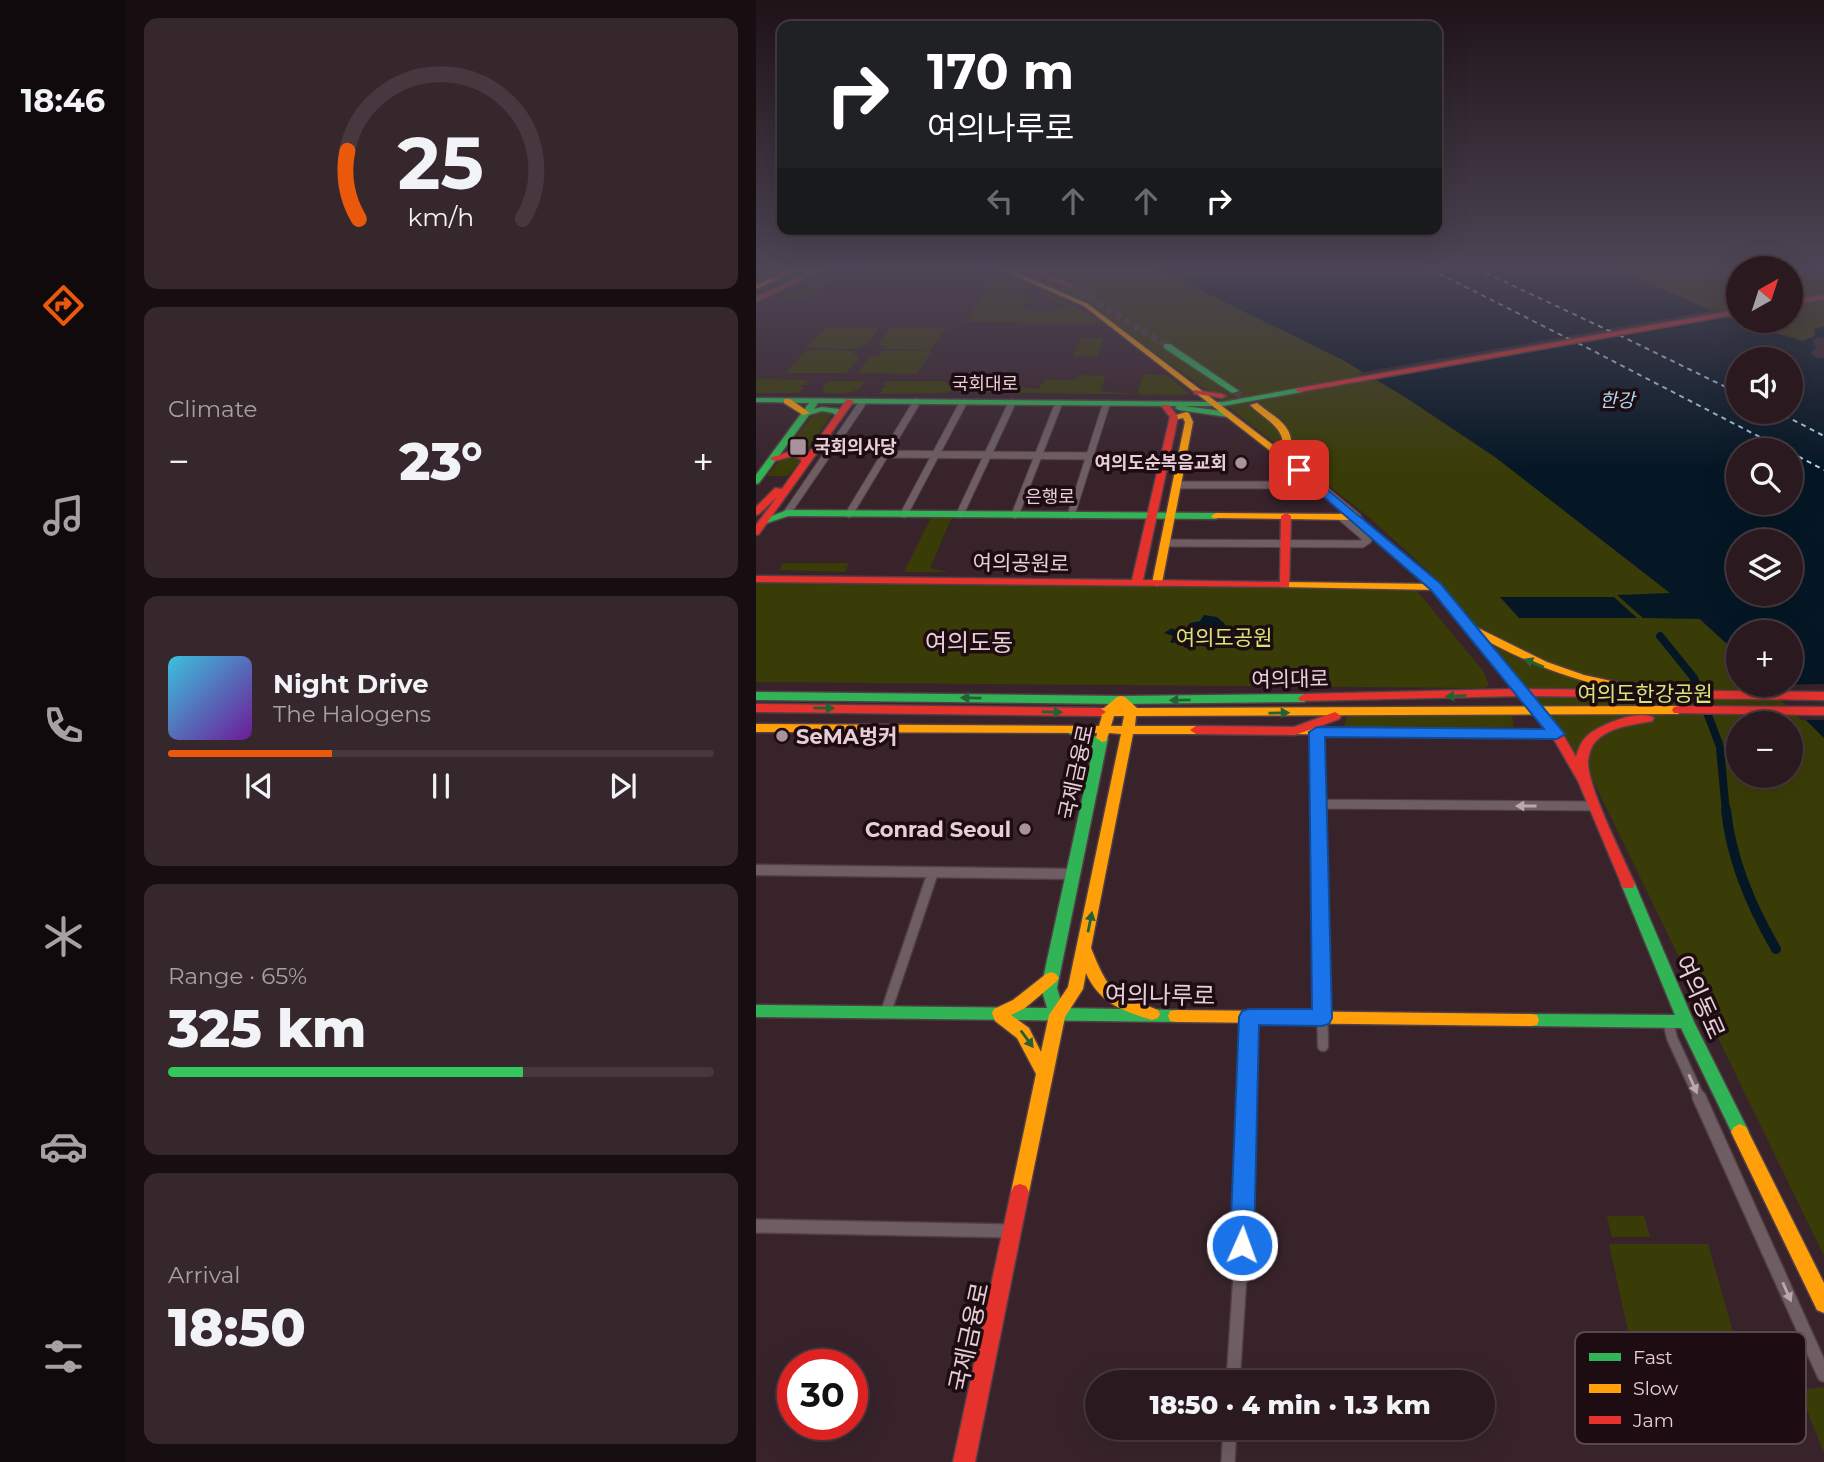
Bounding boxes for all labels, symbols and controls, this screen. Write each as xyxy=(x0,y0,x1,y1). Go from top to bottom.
text: 170 m xyxy=(927,42,1074,101)
icon: right xyxy=(812,49,903,140)
text: 18:46 xyxy=(21,81,105,120)
text: 여의나루로 xyxy=(927,108,1074,147)
text: 25 xyxy=(398,120,484,208)
icon: left xyxy=(981,182,1019,220)
icon: ahead xyxy=(1054,182,1092,220)
icon: ahead xyxy=(1127,182,1165,220)
icon: right xyxy=(1200,182,1238,220)
text: km/h xyxy=(408,202,474,232)
north arrow xyxy=(1726,256,1802,332)
map controls xyxy=(1726,256,1803,788)
icon: directions xyxy=(39,281,88,330)
button: sound xyxy=(1726,347,1803,424)
street label: 국회대로 xyxy=(952,373,1018,395)
water label: 한강 xyxy=(1600,389,1637,412)
text: Climate xyxy=(168,395,257,423)
text: 23° xyxy=(399,430,483,493)
place label: 국회의사당 xyxy=(814,436,897,458)
marker: 국회의사당 xyxy=(788,437,808,457)
text: − xyxy=(168,438,190,485)
text: + xyxy=(692,438,714,485)
button: search xyxy=(1726,438,1803,515)
pin xyxy=(1269,440,1329,500)
icon: arrive xyxy=(1280,451,1318,489)
place label: 여의도순복음교회 xyxy=(1095,452,1227,474)
marker: 여의도순복음교회 xyxy=(1233,455,1249,471)
street label: 은행로 xyxy=(1025,486,1075,508)
icon: music xyxy=(39,491,88,540)
button: layers xyxy=(1726,529,1803,606)
street label: 여의공원로 xyxy=(972,550,1070,576)
button: + xyxy=(1726,620,1803,697)
park label: 여의도공원 xyxy=(1176,625,1272,650)
district label: 여의도동 xyxy=(925,628,1013,657)
one-way arrow xyxy=(1524,658,1545,669)
street label: 여의대로 xyxy=(1251,666,1329,692)
text: Night Drive xyxy=(273,668,429,700)
park label: 여의도한강공원 xyxy=(1577,681,1713,706)
one-way arrow xyxy=(1445,690,1467,701)
one-way arrow xyxy=(959,693,981,704)
one-way arrow xyxy=(1168,694,1190,705)
text: The Halogens xyxy=(273,700,431,728)
icon: phone xyxy=(39,701,88,750)
one-way arrow xyxy=(813,703,835,714)
one-way arrow xyxy=(1041,706,1063,717)
one-way arrow xyxy=(1268,707,1290,718)
button: − xyxy=(1726,711,1803,788)
street label: 국제금융로 xyxy=(1054,722,1098,822)
place label: SeMA벙커 xyxy=(796,724,897,749)
marker: SeMA벙커 xyxy=(774,728,790,744)
icon: previous xyxy=(240,767,278,805)
icon: pause xyxy=(422,767,460,805)
icon: next xyxy=(604,767,642,805)
one-way arrow xyxy=(1515,800,1537,812)
place label: Conrad Seoul xyxy=(865,817,1011,842)
marker: Conrad Seoul xyxy=(1017,821,1033,837)
one-way arrow xyxy=(1084,911,1095,933)
icon: climate xyxy=(39,912,88,961)
street label: 여의동로 xyxy=(1669,951,1731,1043)
text: Range · 65% xyxy=(168,962,307,990)
street label: 여의나루로 xyxy=(1105,980,1215,1010)
text: 325 km xyxy=(168,997,366,1060)
one-way arrow xyxy=(1020,1030,1034,1048)
one-way arrow xyxy=(1688,1074,1699,1095)
icon: car xyxy=(39,1122,88,1171)
position arrow xyxy=(1205,1208,1279,1282)
text: Arrival xyxy=(168,1261,241,1289)
street label: 국제금융로 xyxy=(943,1280,995,1394)
one-way arrow xyxy=(1781,1282,1792,1302)
text: 18:50 xyxy=(168,1296,306,1359)
icon: filters xyxy=(39,1332,88,1381)
legend xyxy=(1575,1332,1806,1444)
text: Fast xyxy=(1633,1346,1673,1369)
speed limit sign: 30 xyxy=(777,1349,868,1440)
text: Slow xyxy=(1633,1377,1678,1400)
text: 18:50 · 4 min · 1.3 km xyxy=(1149,1389,1431,1421)
text: Jam xyxy=(1632,1409,1674,1432)

